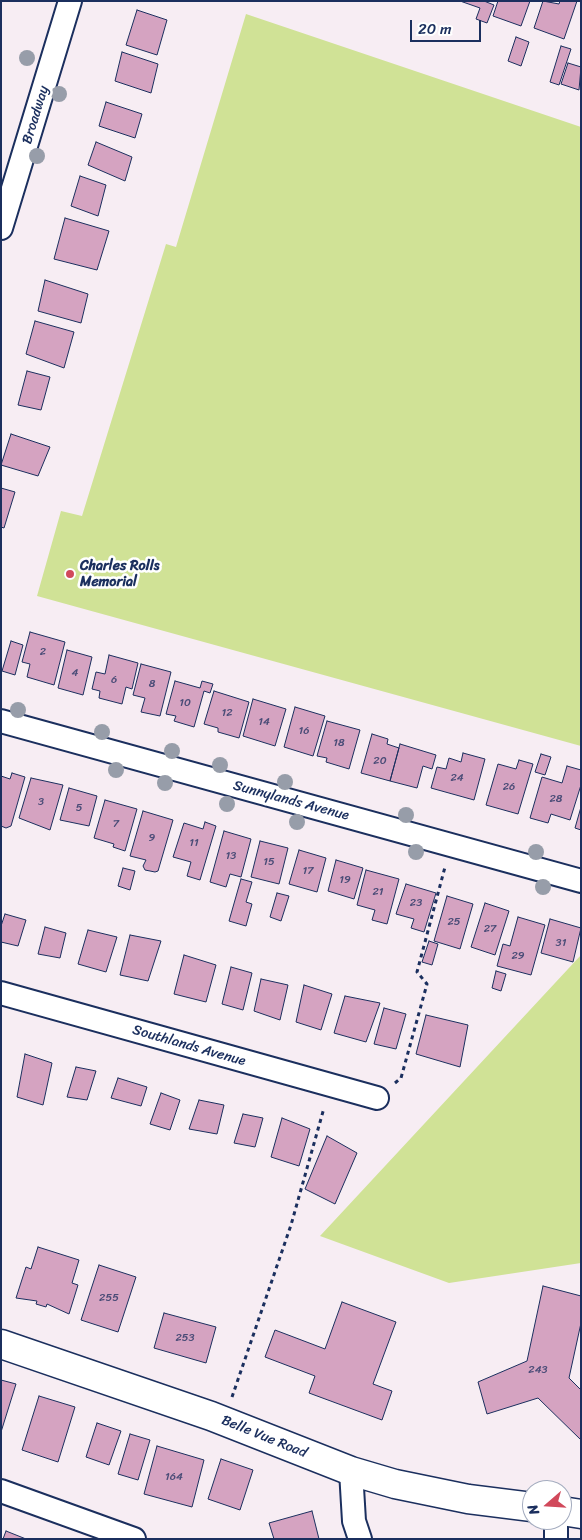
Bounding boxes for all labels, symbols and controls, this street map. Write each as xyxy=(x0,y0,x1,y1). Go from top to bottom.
scale bar xyxy=(412,10,483,42)
text: 20 m xyxy=(418,16,452,42)
street label: Broadway xyxy=(19,84,53,146)
place label: Charles Rolls Memorial xyxy=(80,558,159,590)
marker: Charles Rolls Memorial xyxy=(64,568,76,580)
house number: 2 xyxy=(40,645,46,659)
house number: 4 xyxy=(72,666,78,680)
house number: 6 xyxy=(111,673,117,687)
house number: 8 xyxy=(149,677,155,691)
house number: 10 xyxy=(179,696,191,710)
house number: 12 xyxy=(221,706,233,720)
house number: 14 xyxy=(258,715,270,729)
house number: 16 xyxy=(299,724,309,738)
house number: 18 xyxy=(333,736,345,750)
house number: 20 xyxy=(373,754,387,768)
house number: 24 xyxy=(450,771,464,785)
street label: Sunnylands Avenue xyxy=(231,777,351,825)
house number: 26 xyxy=(503,780,515,794)
house number: 28 xyxy=(550,792,562,806)
house number: 3 xyxy=(38,795,44,809)
house number: 5 xyxy=(76,801,82,815)
house number: 7 xyxy=(113,817,119,831)
house number: 9 xyxy=(149,831,155,845)
house number: 11 xyxy=(189,836,199,850)
house number: 13 xyxy=(226,849,236,863)
house number: 15 xyxy=(263,855,275,869)
house number: 17 xyxy=(303,864,313,878)
house number: 19 xyxy=(339,873,351,887)
house number: 21 xyxy=(372,885,384,899)
house number: 23 xyxy=(410,896,422,910)
house number: 25 xyxy=(447,915,461,929)
house number: 27 xyxy=(484,922,496,936)
house number: 31 xyxy=(556,936,566,950)
house number: 29 xyxy=(511,949,525,963)
street label: Southlands Avenue xyxy=(131,1022,247,1070)
house number: 255 xyxy=(99,1291,119,1305)
house number: 253 xyxy=(175,1331,195,1345)
house number: 243 xyxy=(528,1363,548,1377)
street label: Belle Vue Road xyxy=(219,1412,309,1462)
house number: 164 xyxy=(165,1470,183,1484)
north arrow xyxy=(522,1480,572,1530)
text: N xyxy=(520,1501,547,1518)

